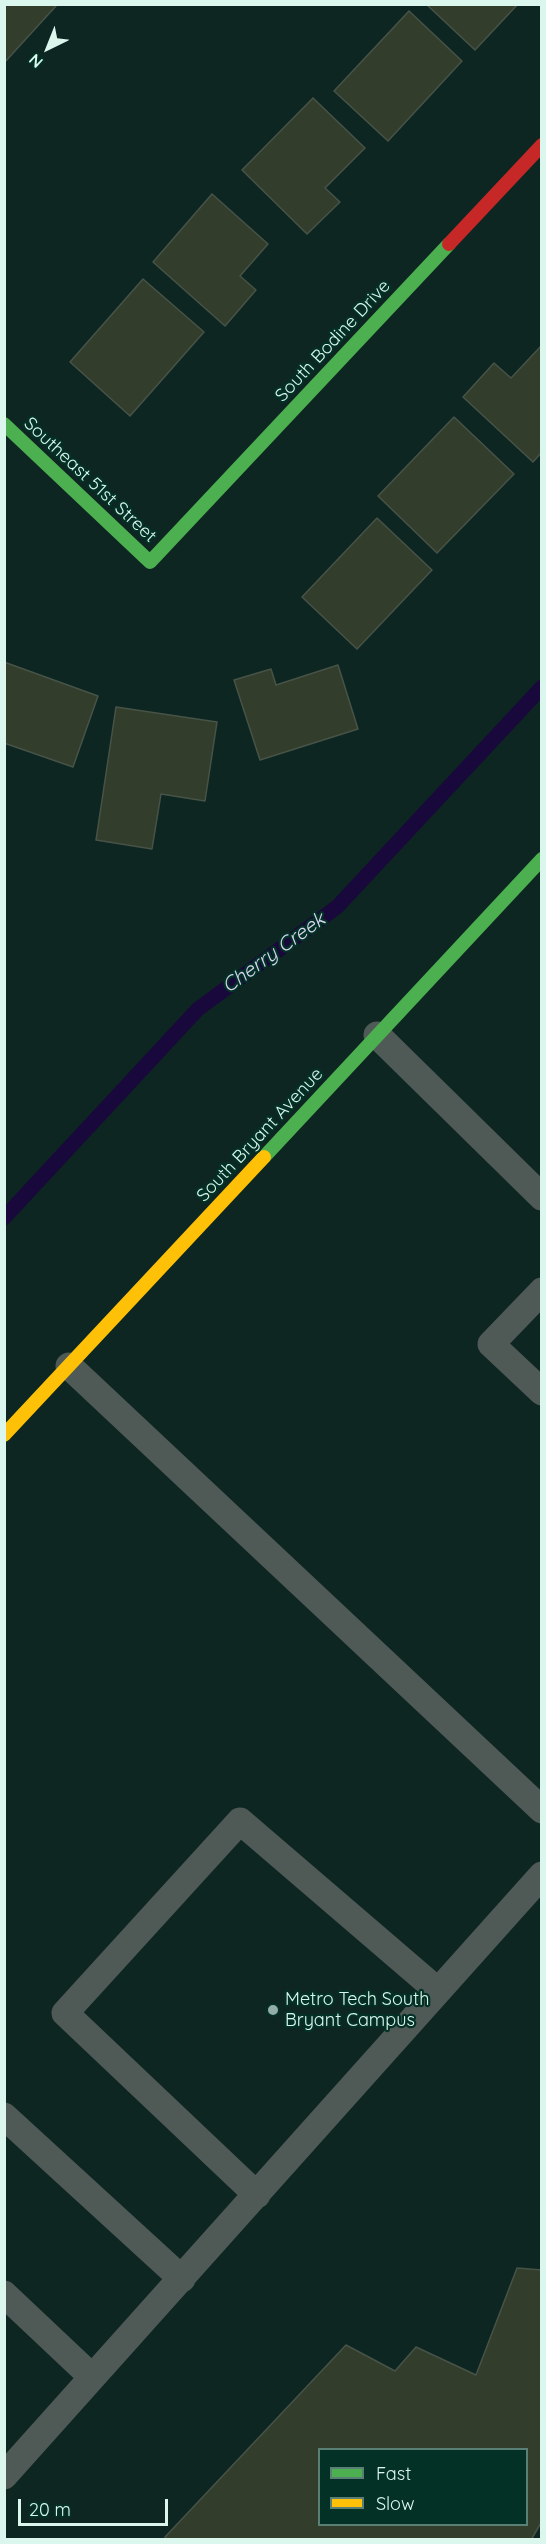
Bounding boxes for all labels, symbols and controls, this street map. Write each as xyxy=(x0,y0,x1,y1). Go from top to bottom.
north arrow xyxy=(18,18,78,78)
text: N xyxy=(25,50,47,72)
street label: South Bodine Drive xyxy=(271,276,395,406)
street label: Southeast 51st Street xyxy=(19,413,161,547)
water label: Cherry Creek xyxy=(218,908,330,998)
street label: South Bryant Avenue xyxy=(192,1064,328,1206)
place label: Metro Tech South Bryant Campus xyxy=(285,1989,429,2032)
marker: Metro Tech South Bryant Campus xyxy=(266,2003,280,2017)
legend xyxy=(318,2448,528,2526)
text: Fast xyxy=(376,2462,411,2485)
scale bar xyxy=(21,2487,171,2525)
text: Slow xyxy=(376,2492,414,2515)
text: 20 m xyxy=(29,2498,71,2521)

